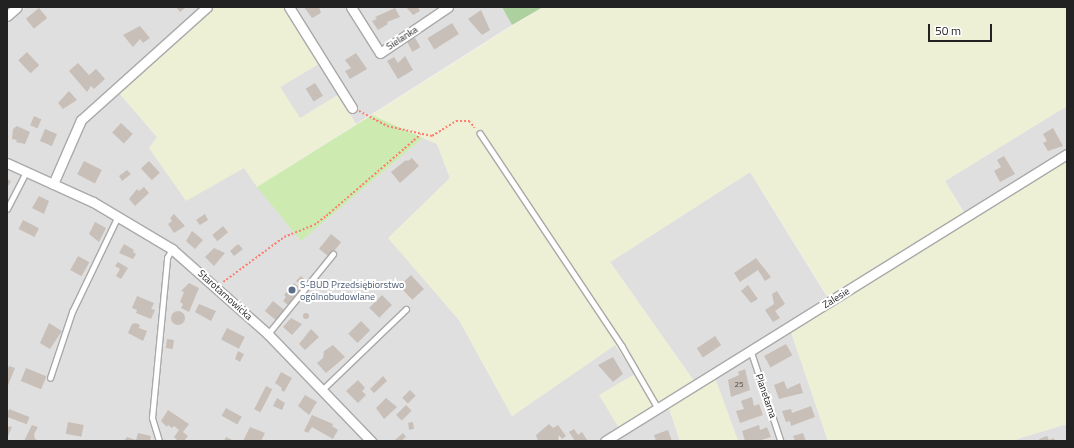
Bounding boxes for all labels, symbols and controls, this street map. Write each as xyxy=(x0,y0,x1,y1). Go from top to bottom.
scale bar xyxy=(930,16,994,42)
text: 50 m xyxy=(935,21,961,40)
street label: Sielanka xyxy=(384,23,420,53)
street label: Starotarnowicka xyxy=(195,267,255,323)
place label: S-BUD Przedsiębiorstwo ogólnobudowlane xyxy=(300,278,404,302)
marker: S-BUD Przedsiębiorstwo ogólnobudowlane xyxy=(287,285,297,295)
street label: Zalesie xyxy=(820,285,852,311)
street label: Planetarna xyxy=(753,372,779,420)
house number: 25 xyxy=(735,380,743,390)

